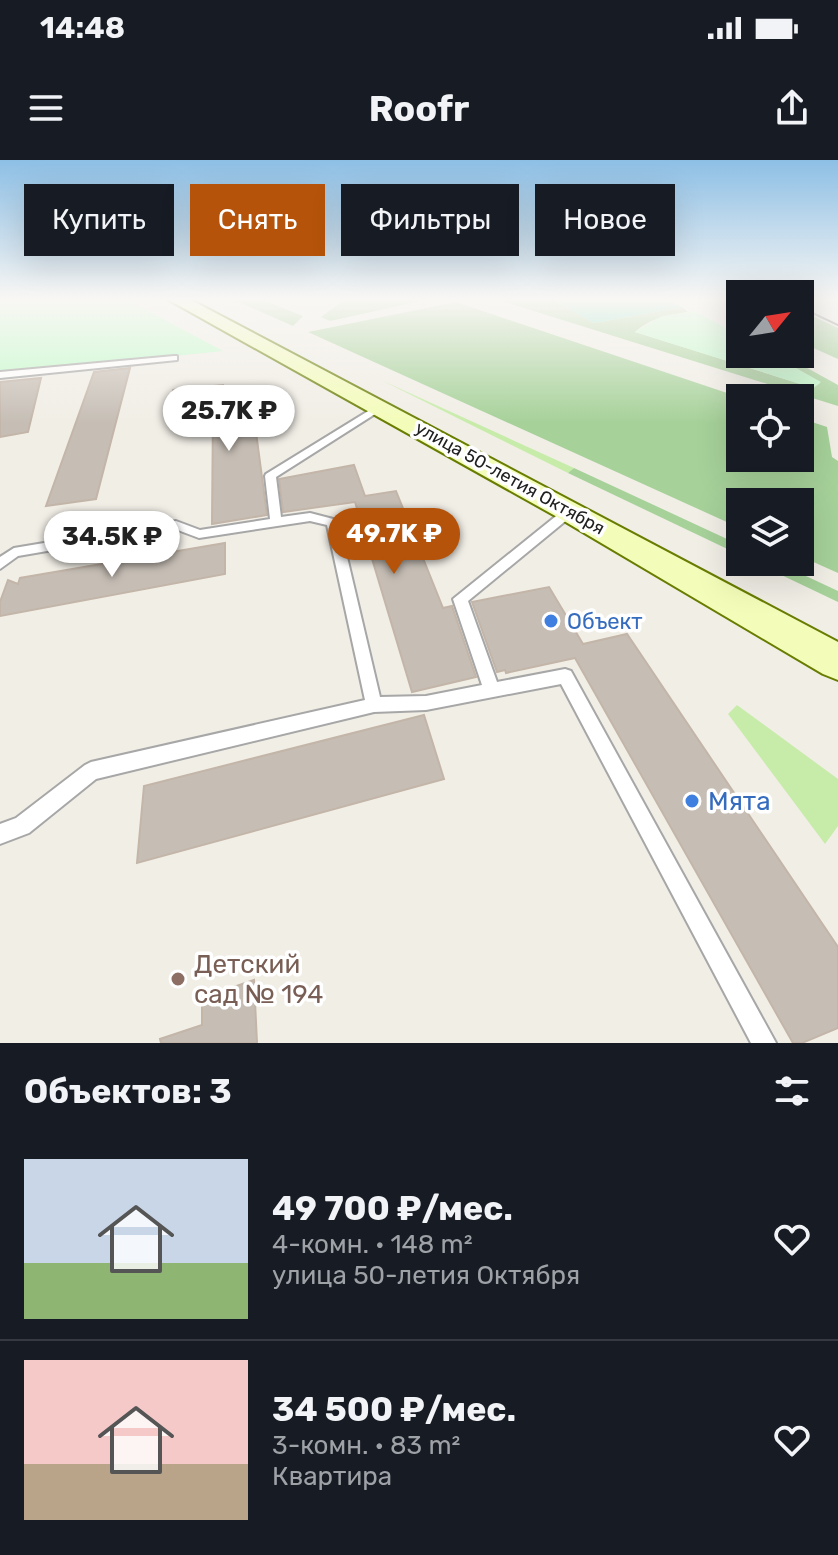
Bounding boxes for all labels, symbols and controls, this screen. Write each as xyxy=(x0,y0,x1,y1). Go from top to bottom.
text: 14:48 xyxy=(40,10,125,46)
icon: menu xyxy=(24,86,68,130)
icon: share xyxy=(770,86,814,130)
text: Roofr xyxy=(369,87,469,130)
chip: Купить xyxy=(24,184,174,256)
chip: Снять xyxy=(190,184,325,256)
chip: Фильтры xyxy=(341,184,519,256)
chip: Новое xyxy=(535,184,675,256)
north arrow xyxy=(726,280,814,368)
map controls xyxy=(726,280,814,576)
button: locate xyxy=(726,384,814,472)
pin: 25.7K ₽ xyxy=(155,385,303,453)
text: 25.7K ₽ xyxy=(181,395,277,426)
street label: улица 50-летия Октября xyxy=(411,417,609,539)
button: layers xyxy=(726,488,814,576)
pin: 49.7K ₽ xyxy=(320,508,468,576)
pin: 34.5K ₽ xyxy=(38,511,186,579)
text: 49.7K ₽ xyxy=(346,518,442,549)
text: 34.5K ₽ xyxy=(62,521,162,552)
place label: Объект xyxy=(567,608,643,635)
marker: Объект xyxy=(542,612,560,630)
place label: Мята xyxy=(708,786,770,817)
marker: Мята xyxy=(683,792,701,810)
place label: Детский сад № 194 xyxy=(194,949,323,1010)
marker: Детский сад № 194 xyxy=(169,970,187,988)
icon: filters xyxy=(770,1069,814,1113)
text: Объектов: 3 xyxy=(24,1071,232,1112)
text: 49 700 ₽/мес. xyxy=(272,1188,513,1229)
icon: home xyxy=(88,1191,184,1287)
icon: heart xyxy=(770,1217,814,1261)
text: 4-комн. · 148 m² xyxy=(272,1229,473,1260)
text: улица 50-летия Октября xyxy=(272,1260,580,1291)
text: 34 500 ₽/мес. xyxy=(272,1389,516,1430)
icon: home xyxy=(88,1392,184,1488)
icon: heart xyxy=(770,1418,814,1462)
text: 3-комн. · 83 m² xyxy=(272,1430,460,1461)
text: Квартира xyxy=(272,1461,392,1492)

